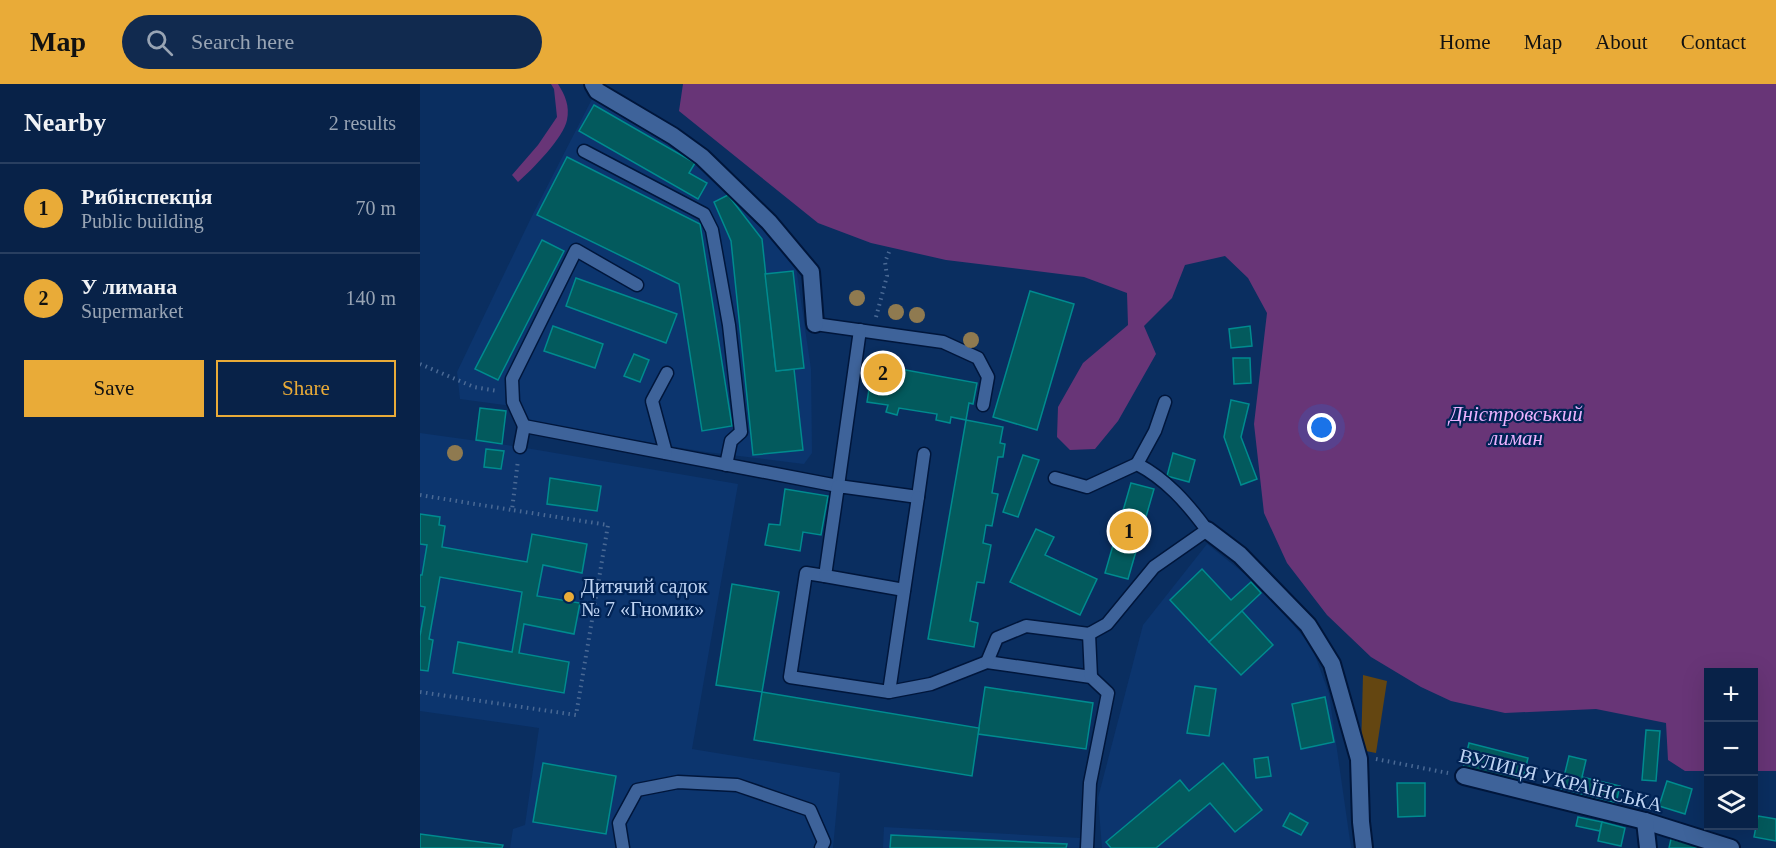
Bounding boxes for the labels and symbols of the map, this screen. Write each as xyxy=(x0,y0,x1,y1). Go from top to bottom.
pin: 2 xyxy=(864,350,902,396)
water label: Дністровський лиман xyxy=(1447,402,1583,450)
your location xyxy=(1307,413,1336,442)
pin: 1 xyxy=(1110,508,1148,554)
place label: Дитячий садок № 7 «Гномик» xyxy=(581,575,708,620)
marker: Дитячий садок № 7 «Гномик» xyxy=(562,590,576,604)
street label: ВУЛИЦЯ УКРАЇНСЬКА xyxy=(1457,744,1665,817)

